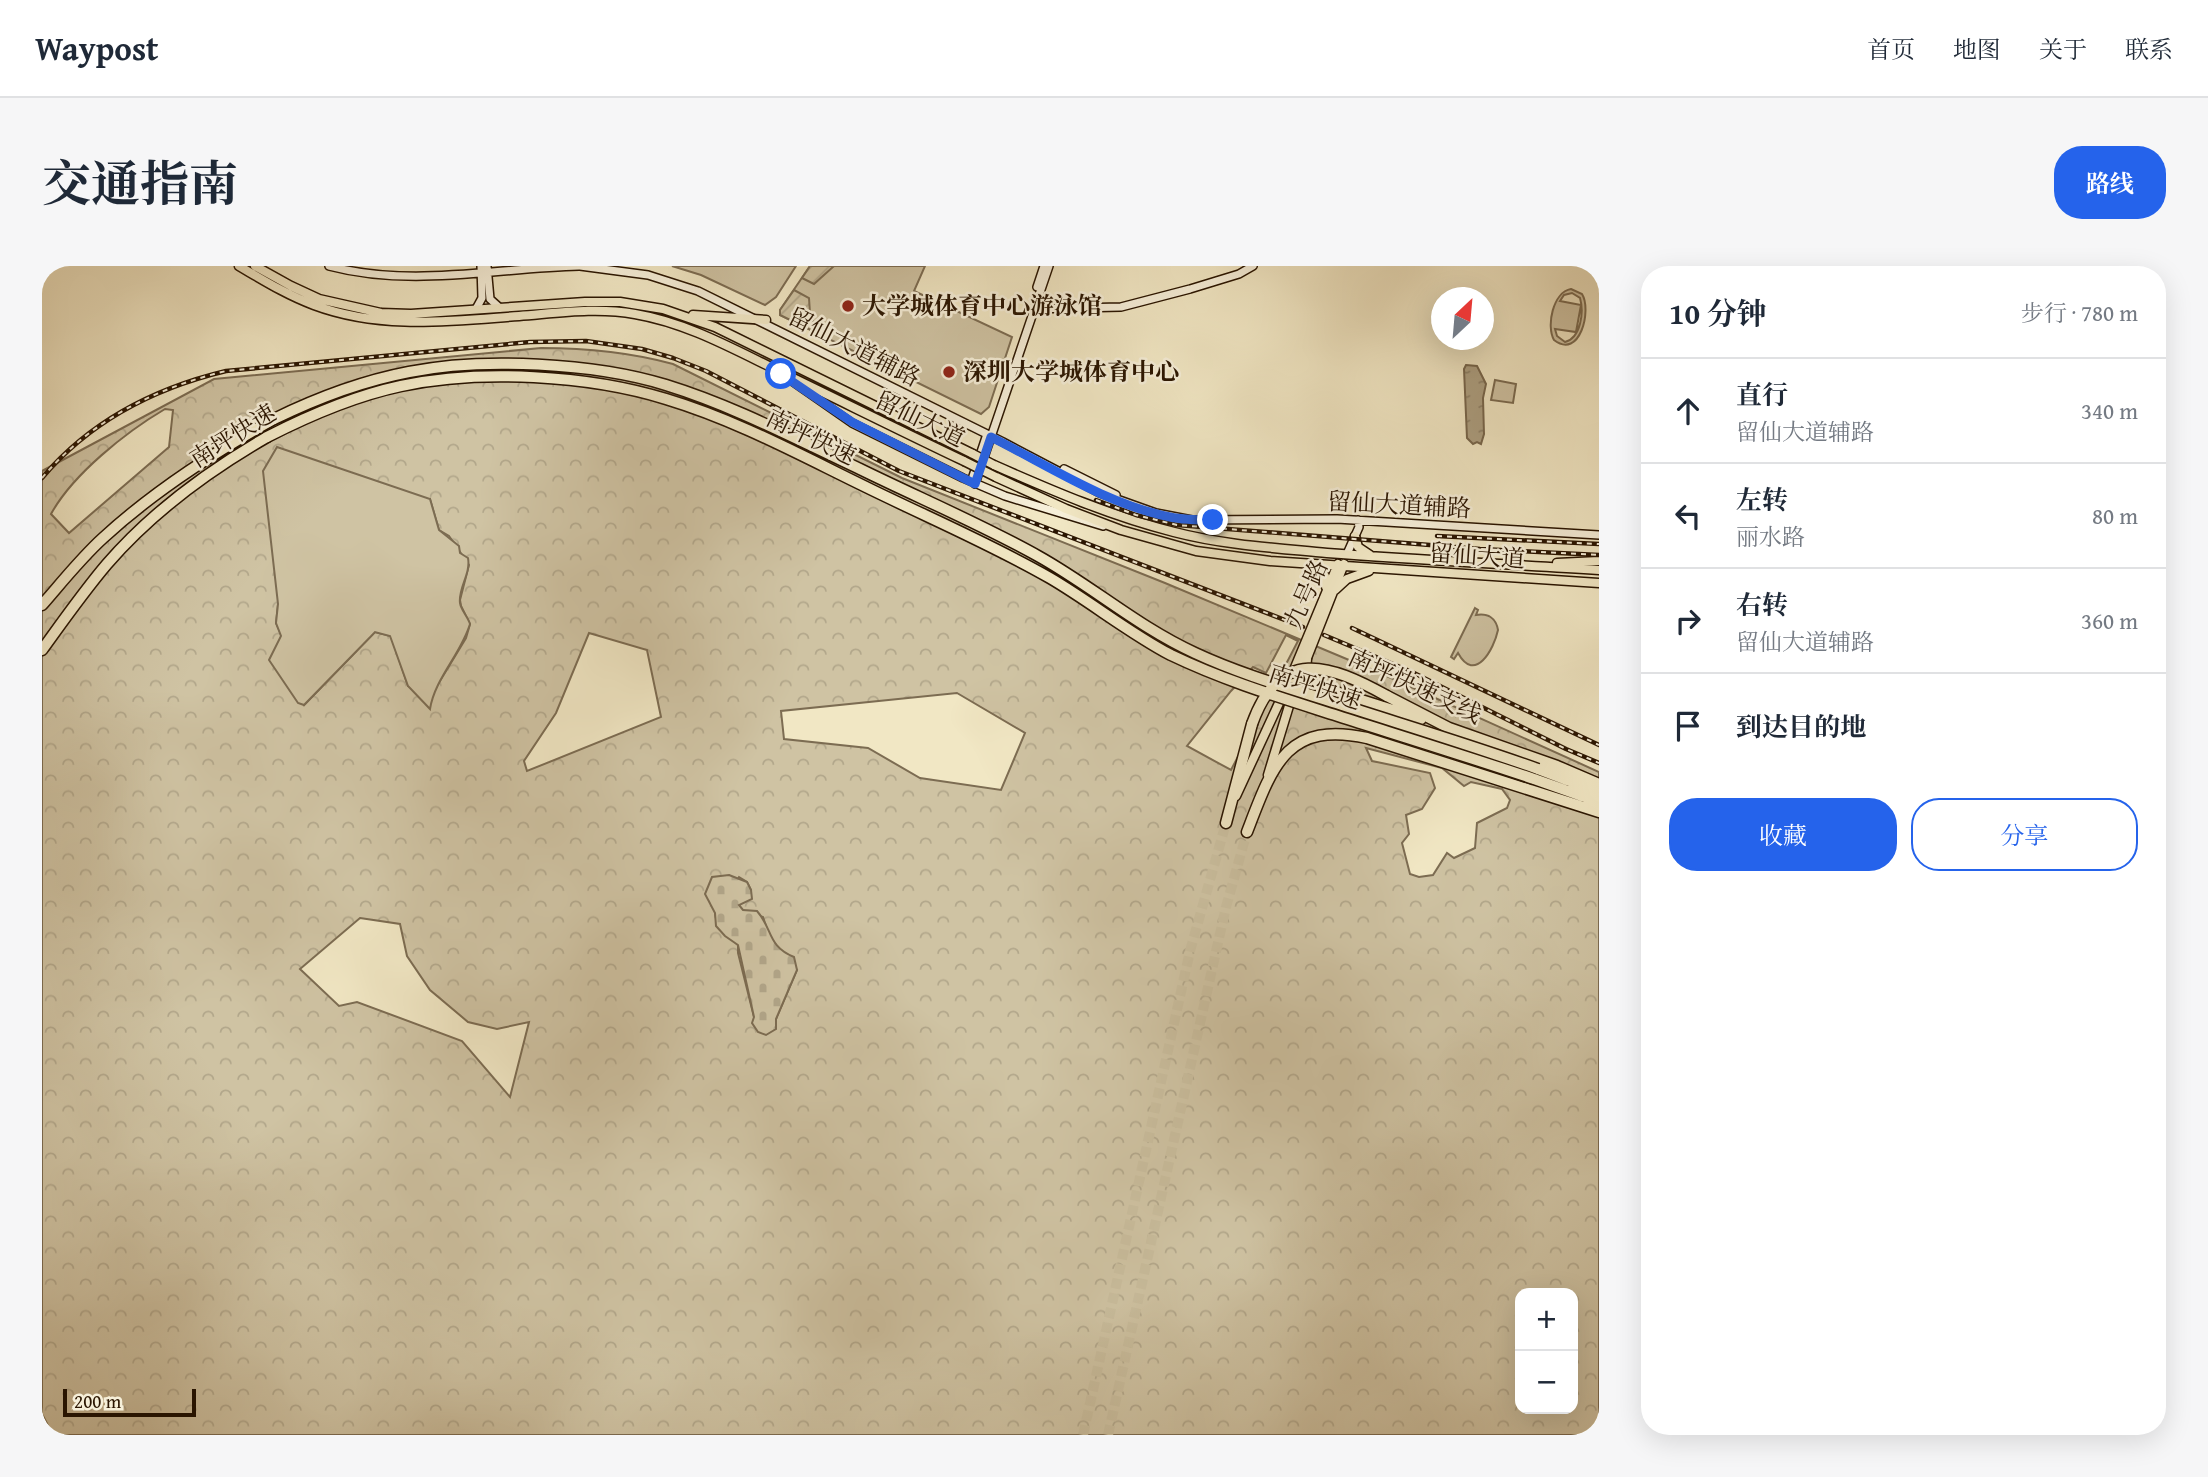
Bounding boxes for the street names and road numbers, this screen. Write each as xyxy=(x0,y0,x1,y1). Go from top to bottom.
street label: 留仙大道辅路 xyxy=(782,298,926,395)
street label: 留仙大道 xyxy=(869,382,971,455)
street label: 南坪快速 xyxy=(183,395,283,476)
street label: 南坪快速 xyxy=(760,400,862,473)
street label: 留仙大道辅路 xyxy=(1326,483,1472,526)
street label: 留仙大道 xyxy=(1428,535,1526,576)
street label: 九号路 xyxy=(1275,554,1336,634)
street label: 南坪快速支线 xyxy=(1343,639,1488,732)
street label: 南坪快速 xyxy=(1264,655,1366,718)

